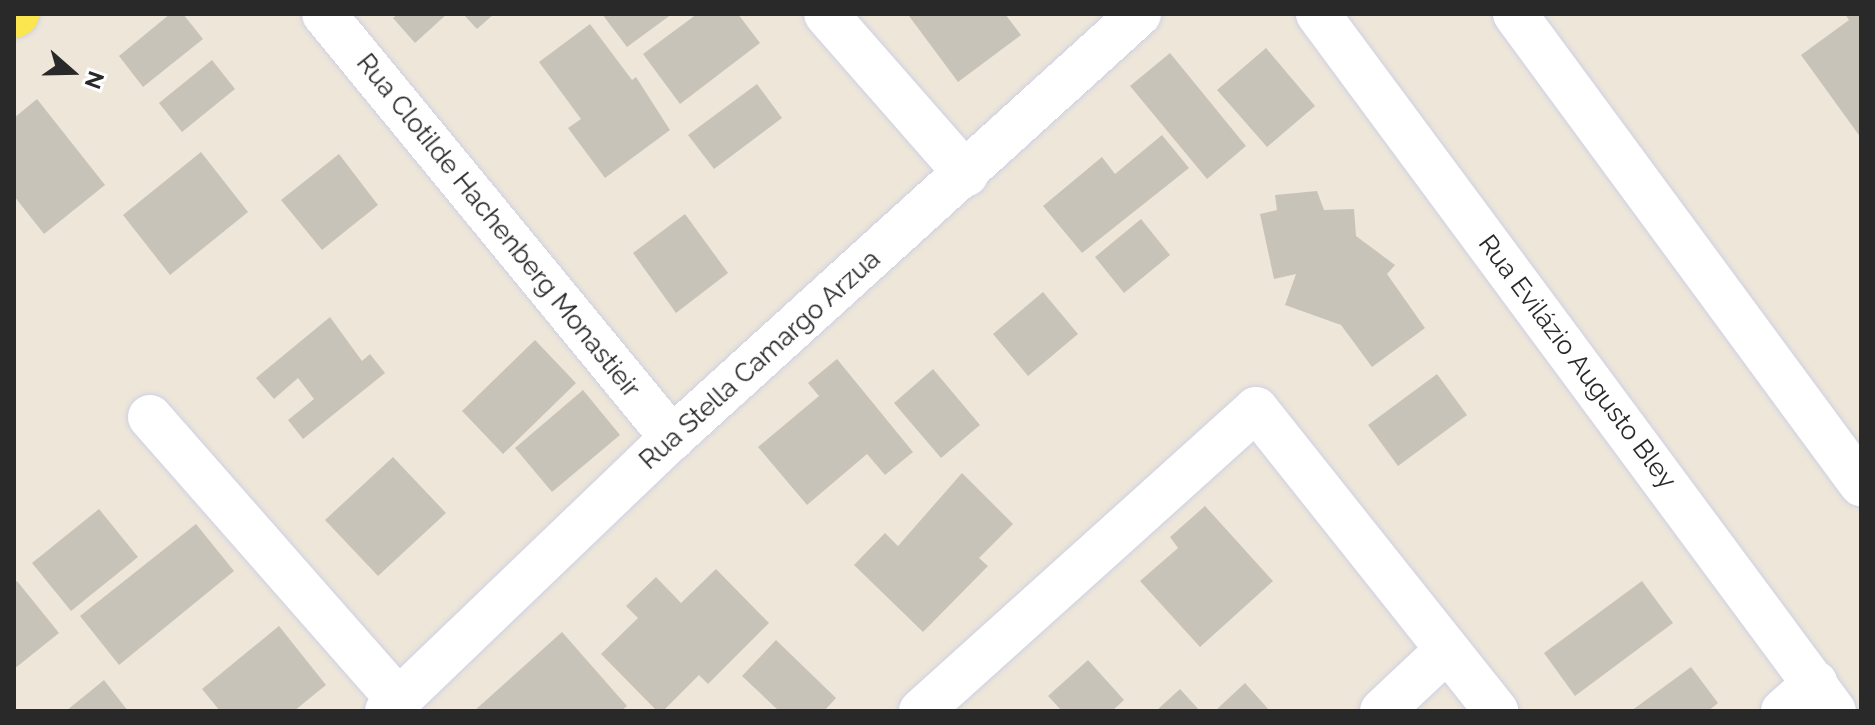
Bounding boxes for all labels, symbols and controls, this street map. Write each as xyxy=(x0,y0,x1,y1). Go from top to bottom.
north arrow xyxy=(32,32,112,112)
street label: Rua Clotilde Hachenberg Monastieir xyxy=(350,48,646,404)
text: N xyxy=(79,68,110,93)
street label: Rua Evilázio Augusto Bley xyxy=(1471,229,1683,495)
street label: Rua Stella Camargo Arzua xyxy=(633,244,887,476)

